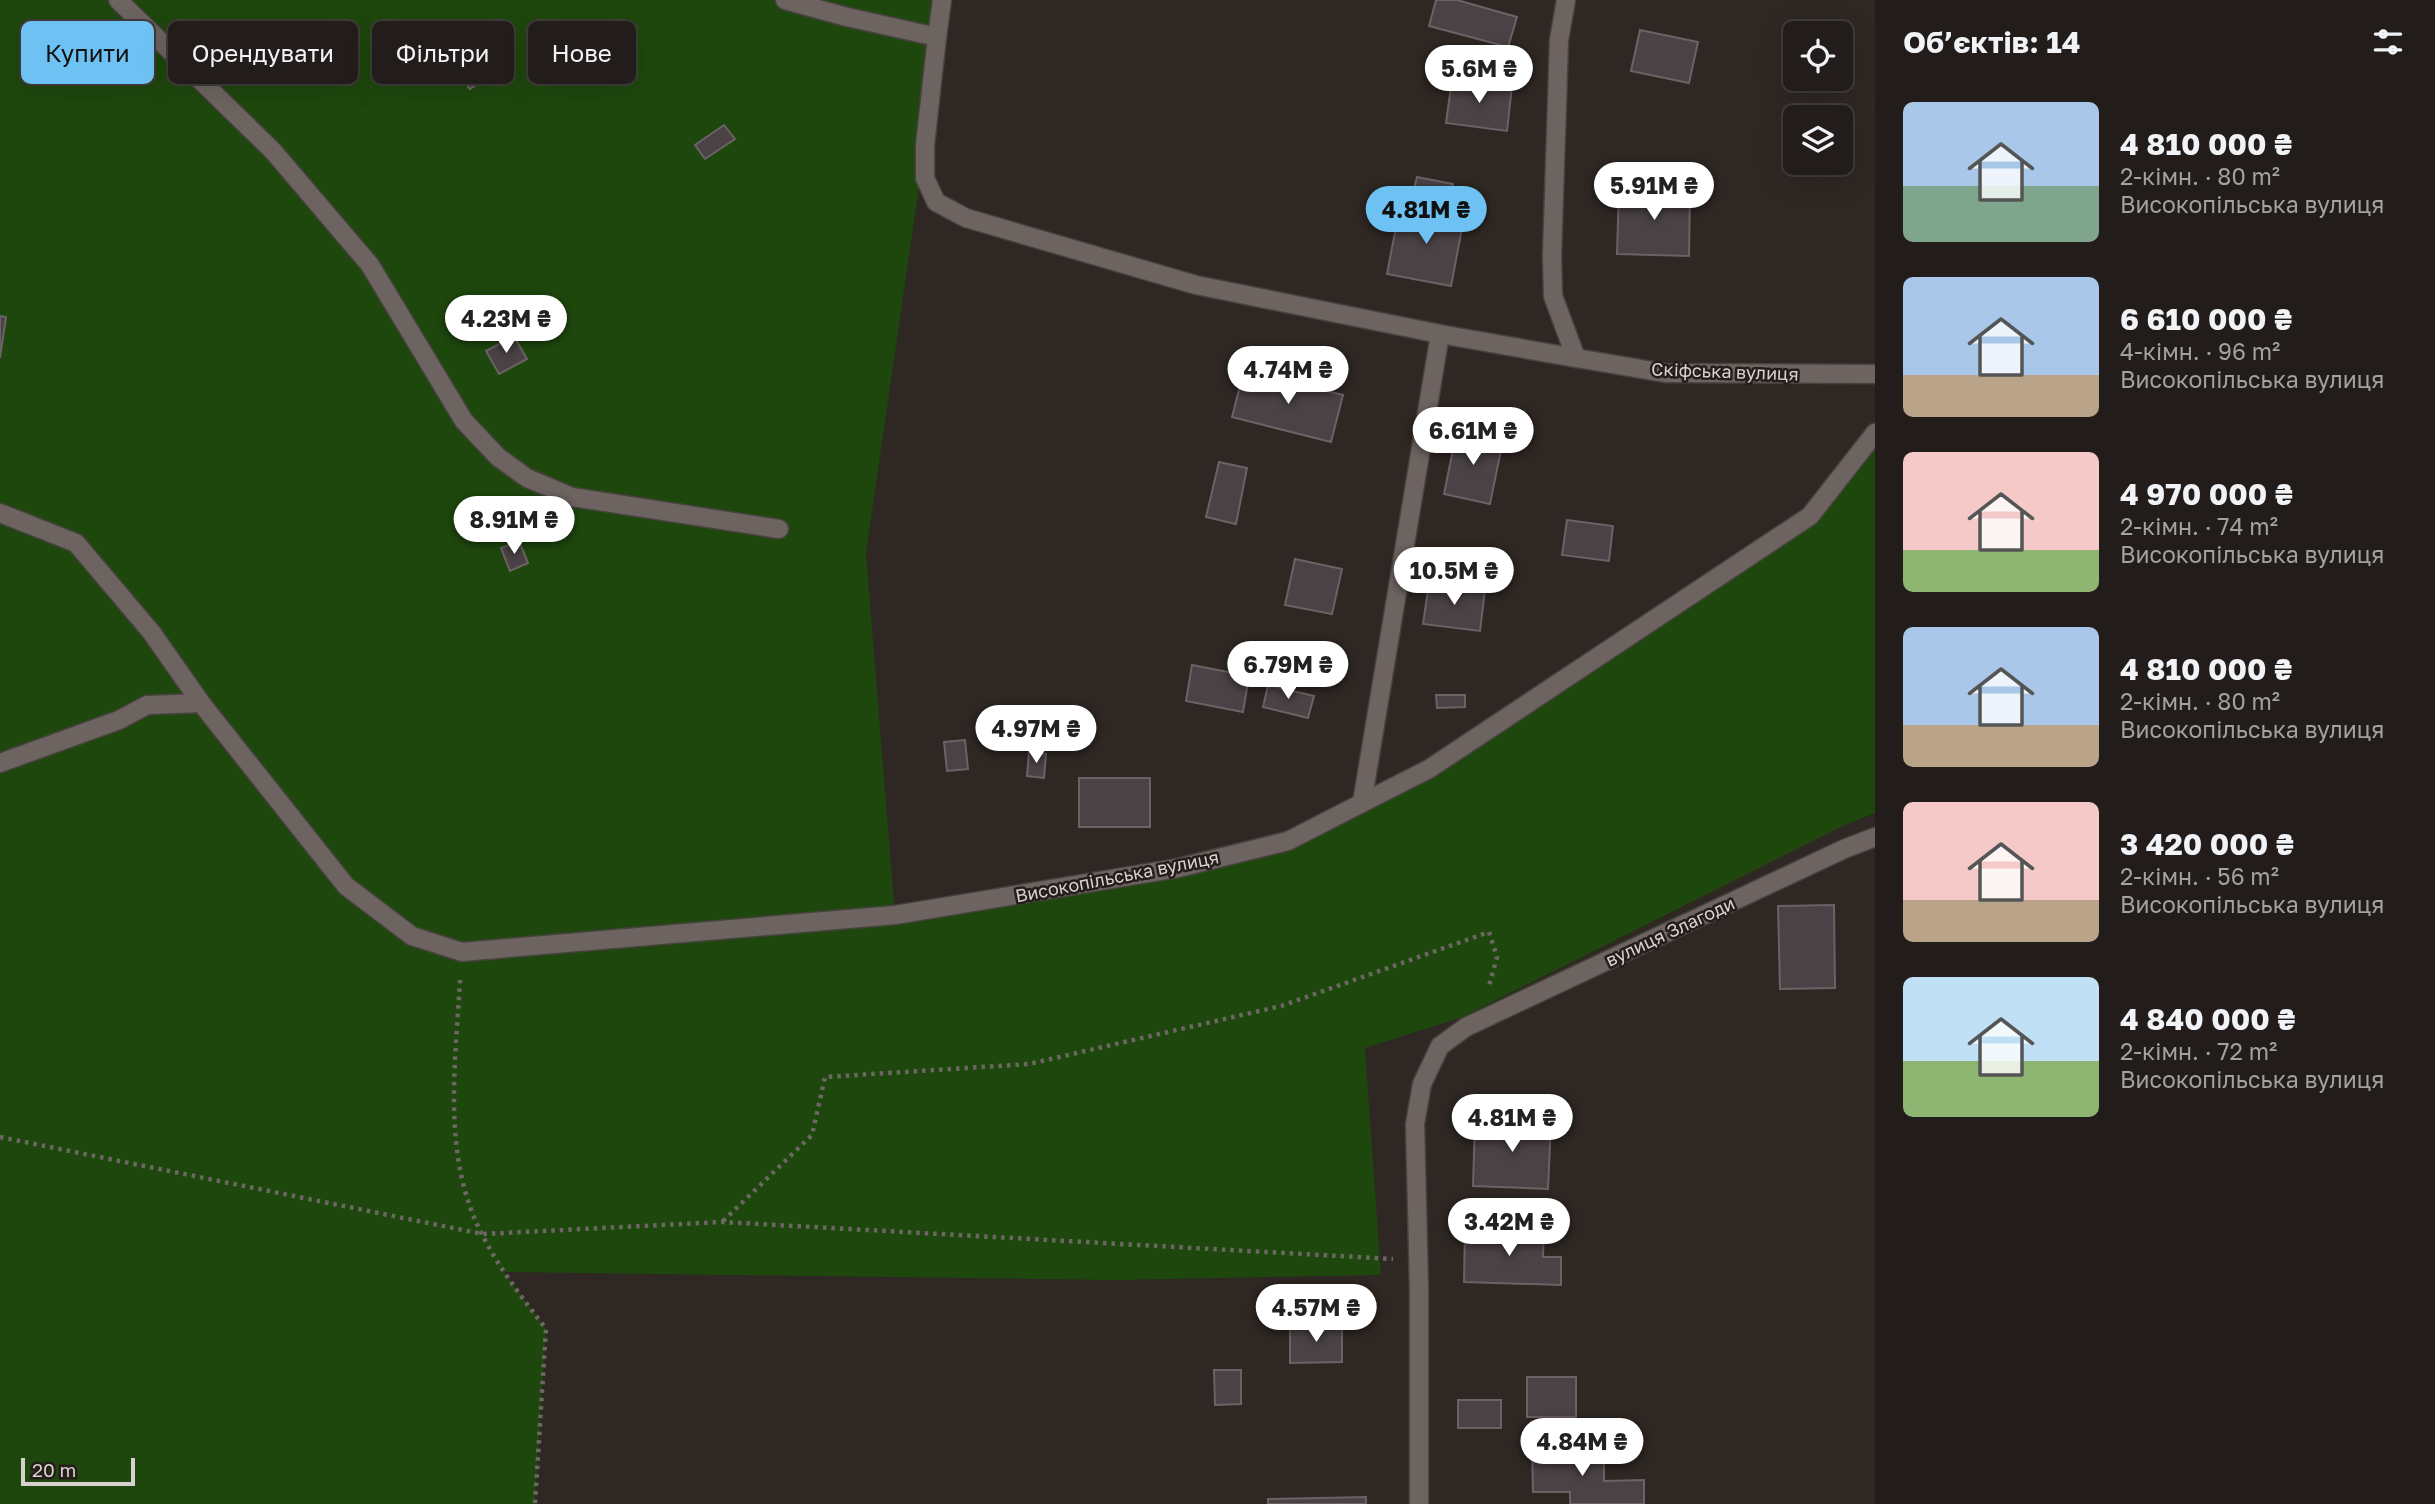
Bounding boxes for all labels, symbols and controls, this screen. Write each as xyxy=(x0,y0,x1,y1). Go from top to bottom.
chip: Купити xyxy=(21,21,154,84)
chip: Орендувати xyxy=(168,21,358,84)
chip: Фільтри xyxy=(372,21,514,84)
chip: Нове xyxy=(528,21,636,84)
map controls xyxy=(1783,21,1853,175)
button: locate xyxy=(1783,21,1853,91)
icon: filters xyxy=(2369,23,2407,61)
text: Об’єктів: 14 xyxy=(1903,24,2080,60)
pin: 5.6M ₴ xyxy=(1422,46,1536,105)
text: 5.6M ₴ xyxy=(1441,54,1517,82)
button: layers xyxy=(1783,105,1853,175)
text: 4 810 000 ₴ xyxy=(2120,126,2292,162)
icon: home xyxy=(1959,130,2043,214)
pin: 5.91M ₴ xyxy=(1589,162,1719,222)
text: 2-кімн. · 80 m² xyxy=(2120,162,2280,190)
text: 5.91M ₴ xyxy=(1610,171,1698,199)
pin: 4.81M ₴ xyxy=(1361,187,1491,246)
text: Високопільська вулиця xyxy=(2120,190,2384,218)
text: 4.81M ₴ xyxy=(1382,195,1470,223)
pin: 4.23M ₴ xyxy=(441,296,571,355)
text: 6 610 000 ₴ xyxy=(2120,301,2292,337)
text: 4.23M ₴ xyxy=(461,304,551,332)
icon: home xyxy=(1959,305,2043,389)
text: 4-кімн. · 96 m² xyxy=(2120,337,2280,365)
pin: 4.74M ₴ xyxy=(1223,346,1353,406)
text: 4.74M ₴ xyxy=(1244,355,1332,383)
street label: Скіфська вулиця xyxy=(1651,357,1799,385)
text: Високопільська вулиця xyxy=(2120,365,2384,393)
pin: 6.61M ₴ xyxy=(1408,407,1538,467)
text: 6.61M ₴ xyxy=(1429,416,1517,444)
text: 4 970 000 ₴ xyxy=(2120,476,2293,512)
icon: home xyxy=(1959,480,2043,564)
pin: 8.91M ₴ xyxy=(449,496,579,556)
text: 8.91M ₴ xyxy=(470,505,558,533)
text: 2-кімн. · 74 m² xyxy=(2120,512,2278,540)
text: Високопільська вулиця xyxy=(2120,540,2384,568)
pin: 10.5M ₴ xyxy=(1389,548,1519,607)
text: 10.5M ₴ xyxy=(1410,556,1498,584)
pin: 6.79M ₴ xyxy=(1223,642,1353,701)
text: 6.79M ₴ xyxy=(1243,650,1333,678)
text: 4 810 000 ₴ xyxy=(2120,651,2292,687)
icon: home xyxy=(1959,655,2043,739)
text: 2-кімн. · 80 m² xyxy=(2120,687,2280,715)
pin: 4.97M ₴ xyxy=(971,706,1101,765)
text: 4.97M ₴ xyxy=(991,714,1081,742)
text: Високопільська вулиця xyxy=(2120,715,2384,743)
text: 3 420 000 ₴ xyxy=(2120,826,2294,862)
icon: home xyxy=(1959,830,2043,914)
street label: Високопільська вулиця xyxy=(1013,845,1221,907)
text: 2-кімн. · 56 m² xyxy=(2120,862,2279,890)
text: Високопільська вулиця xyxy=(2120,890,2384,918)
street label: вулиця Злагоди xyxy=(1602,891,1738,971)
text: 4 840 000 ₴ xyxy=(2120,1001,2296,1037)
icon: home xyxy=(1959,1005,2043,1089)
text: 2-кімн. · 72 m² xyxy=(2120,1037,2277,1065)
text: Високопільська вулиця xyxy=(2120,1065,2384,1093)
pin: 4.81M ₴ xyxy=(1447,1094,1577,1154)
text: 4.81M ₴ xyxy=(1468,1103,1556,1131)
pin: 3.42M ₴ xyxy=(1444,1198,1574,1258)
text: 3.42M ₴ xyxy=(1464,1207,1554,1235)
pin: 4.57M ₴ xyxy=(1251,1284,1381,1344)
text: 4.57M ₴ xyxy=(1272,1293,1360,1321)
pin: 4.84M ₴ xyxy=(1517,1418,1647,1478)
text: 4.84M ₴ xyxy=(1536,1427,1628,1455)
scale bar xyxy=(21,1455,135,1487)
text: 20 m xyxy=(32,1458,76,1481)

